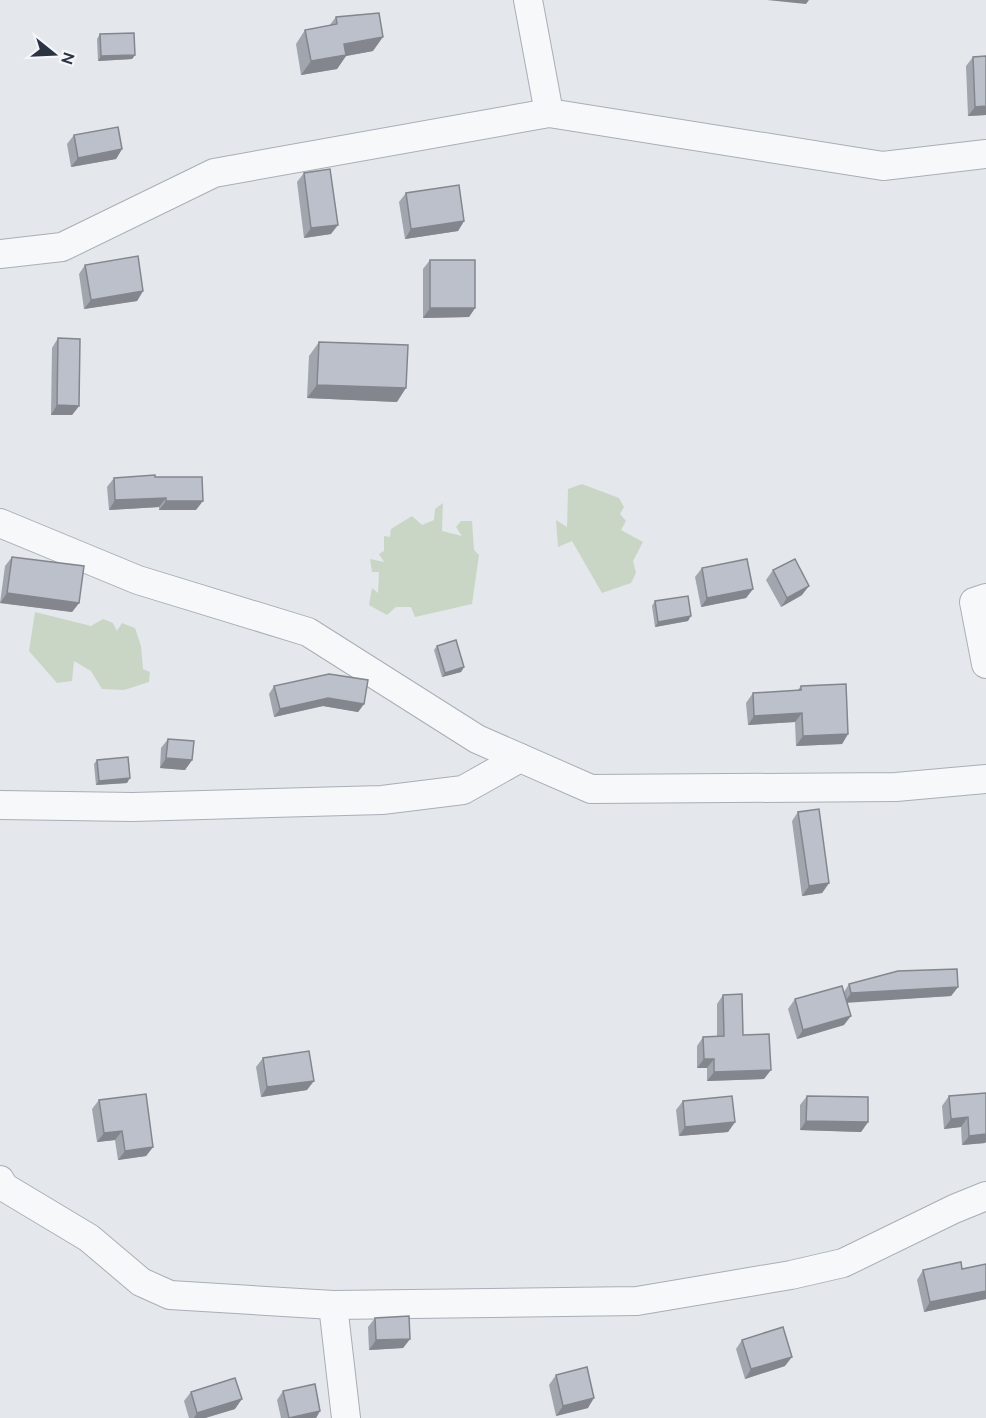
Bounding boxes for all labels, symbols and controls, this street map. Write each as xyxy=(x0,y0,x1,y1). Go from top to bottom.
north arrow xyxy=(24,24,84,84)
text: N xyxy=(58,50,79,67)

